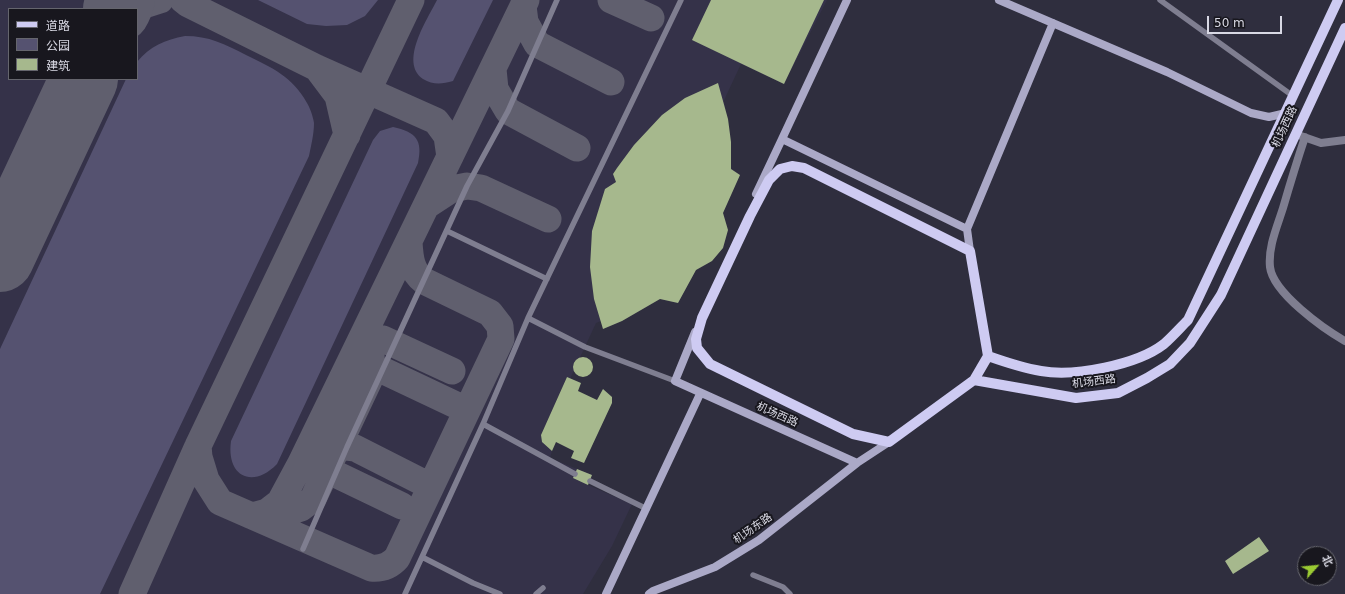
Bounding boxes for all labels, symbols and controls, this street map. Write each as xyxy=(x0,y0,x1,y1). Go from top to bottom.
legend xyxy=(8,8,138,80)
scale bar xyxy=(1209,8,1284,34)
text: 50 m xyxy=(1214,16,1245,30)
text: 道路 xyxy=(46,19,70,33)
text: 公园 xyxy=(46,39,70,53)
text: 建筑 xyxy=(46,59,70,73)
street label: 机场西路 xyxy=(1270,104,1300,150)
street label: 机场西路 xyxy=(1071,373,1117,391)
street label: 机场西路 xyxy=(754,400,800,430)
street label: 机场东路 xyxy=(731,511,775,547)
north arrow xyxy=(1297,546,1337,586)
text: 北 xyxy=(1319,553,1336,569)

